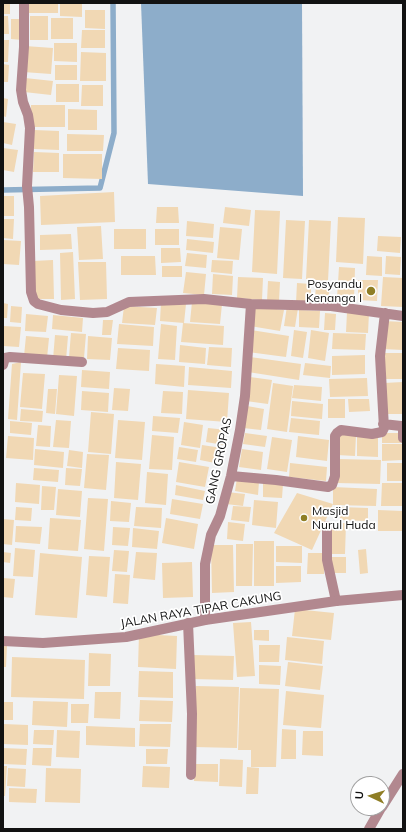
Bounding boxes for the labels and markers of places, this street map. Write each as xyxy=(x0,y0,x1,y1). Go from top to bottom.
place label: Posyandu Kenanga I xyxy=(306,277,362,305)
marker: Posyandu Kenanga I xyxy=(365,285,377,297)
place label: Masjid Nurul Huda xyxy=(312,504,376,532)
marker: Masjid Nurul Huda xyxy=(299,513,309,523)

